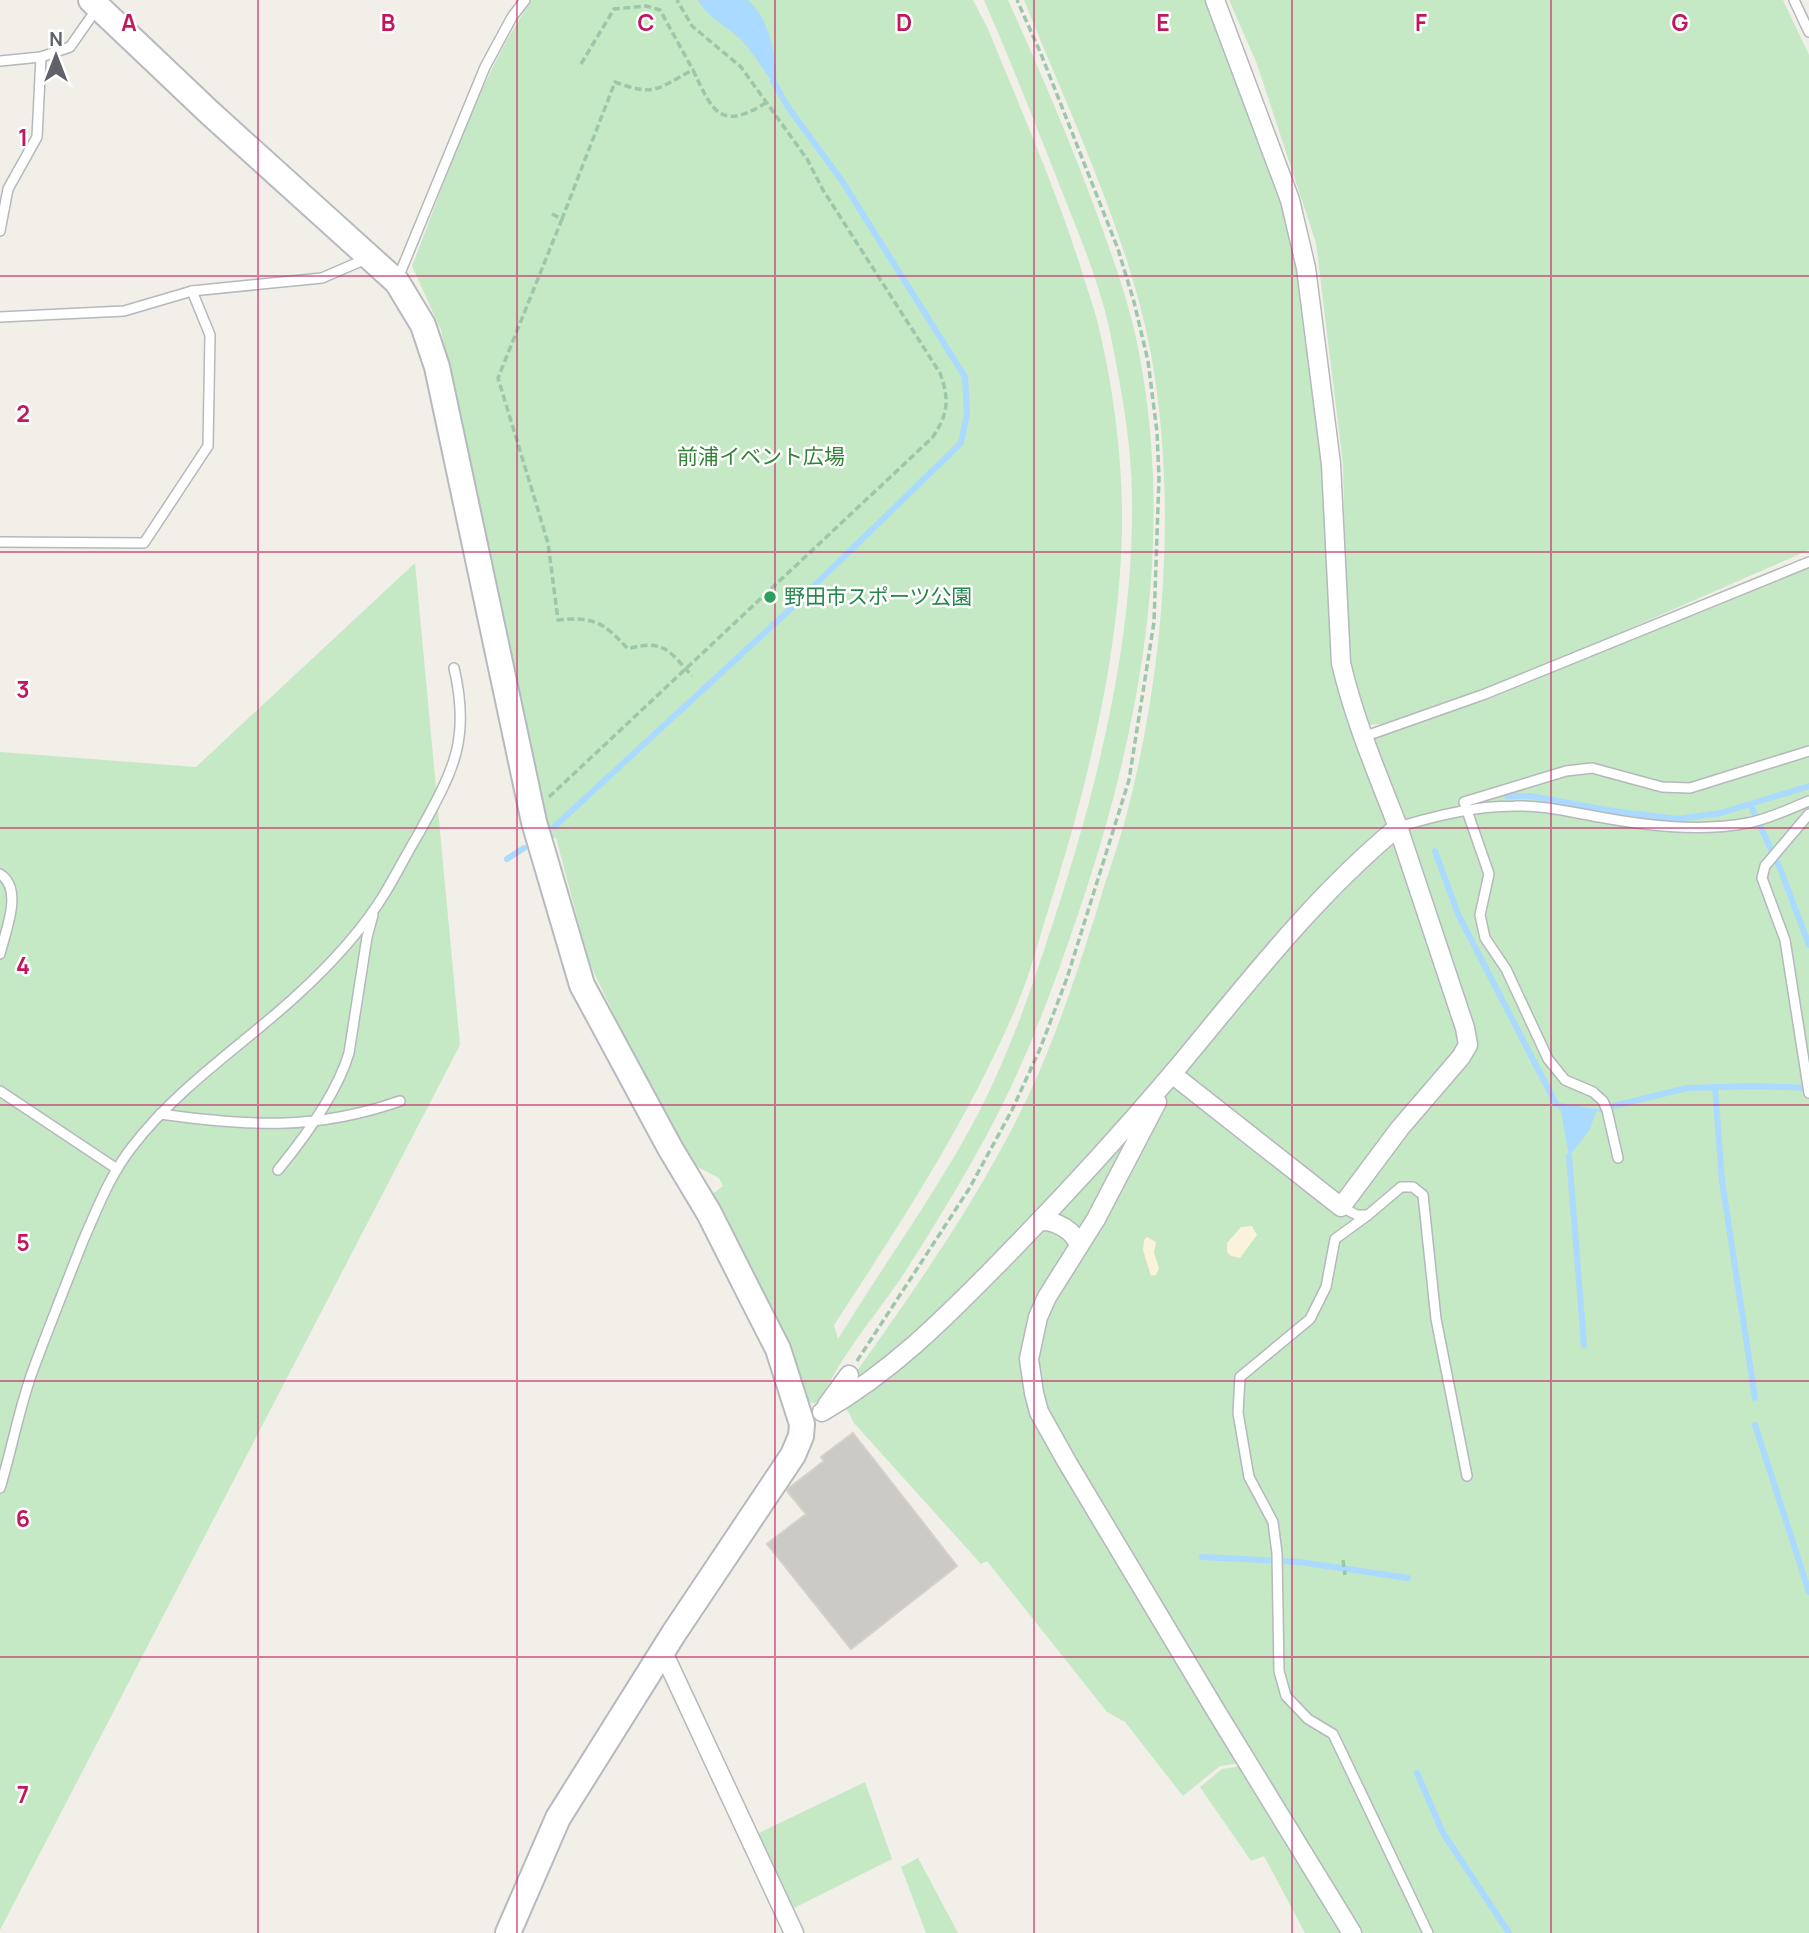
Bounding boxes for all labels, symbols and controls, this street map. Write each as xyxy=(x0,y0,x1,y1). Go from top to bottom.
text: A xyxy=(121,6,137,38)
text: B xyxy=(381,6,395,38)
text: C xyxy=(638,6,655,38)
text: D xyxy=(896,6,912,38)
text: E xyxy=(1156,6,1170,38)
text: F xyxy=(1415,6,1427,38)
text: G xyxy=(1672,6,1689,38)
north arrow xyxy=(21,21,91,91)
text: N xyxy=(49,26,63,52)
text: 1 xyxy=(18,121,28,153)
text: 2 xyxy=(16,397,30,429)
park label: 前浦イベント広場 xyxy=(677,442,845,470)
place label: 野田市スポーツ公園 xyxy=(784,582,973,610)
marker: 野田市スポーツ公園 xyxy=(762,589,778,605)
text: 3 xyxy=(16,673,30,705)
text: 4 xyxy=(16,949,30,981)
text: 5 xyxy=(16,1226,30,1258)
text: 6 xyxy=(16,1502,30,1534)
text: 7 xyxy=(17,1778,29,1810)

